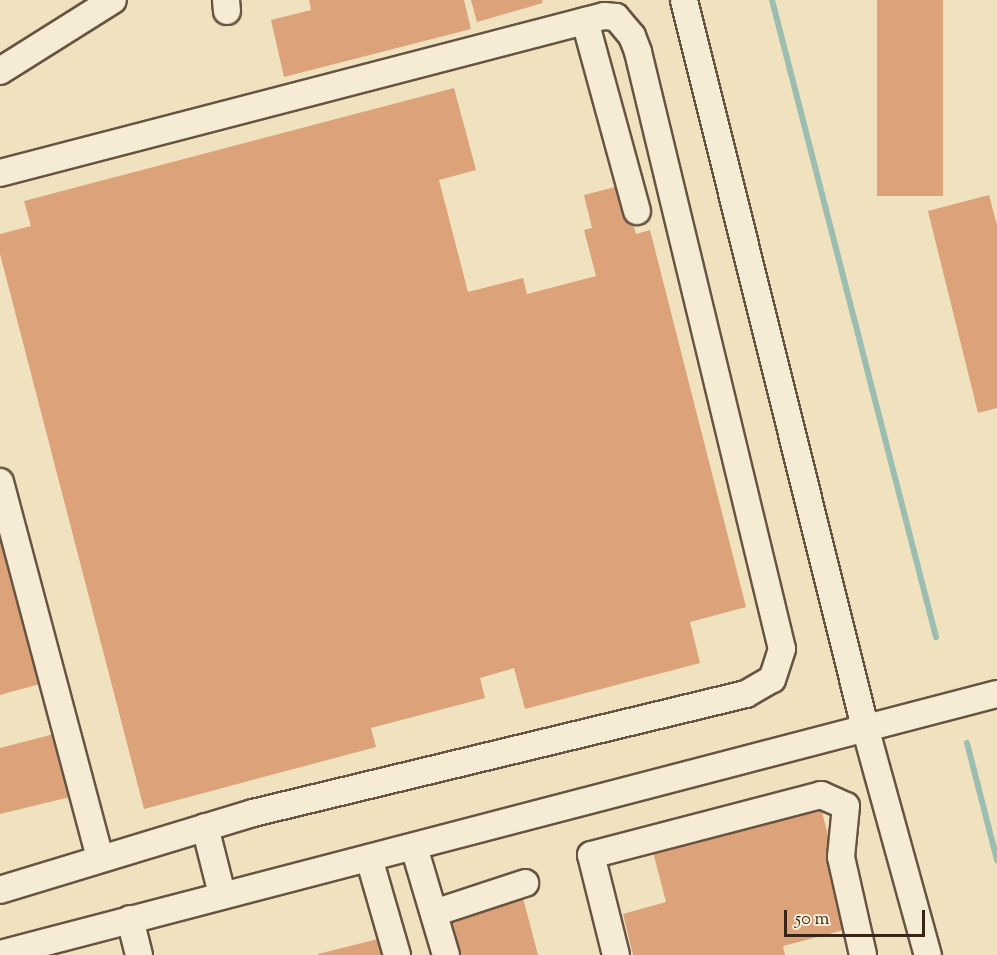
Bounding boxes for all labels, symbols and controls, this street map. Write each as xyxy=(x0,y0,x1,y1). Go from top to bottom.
scale bar xyxy=(787,898,928,936)
text: 50 m xyxy=(795,907,829,933)

